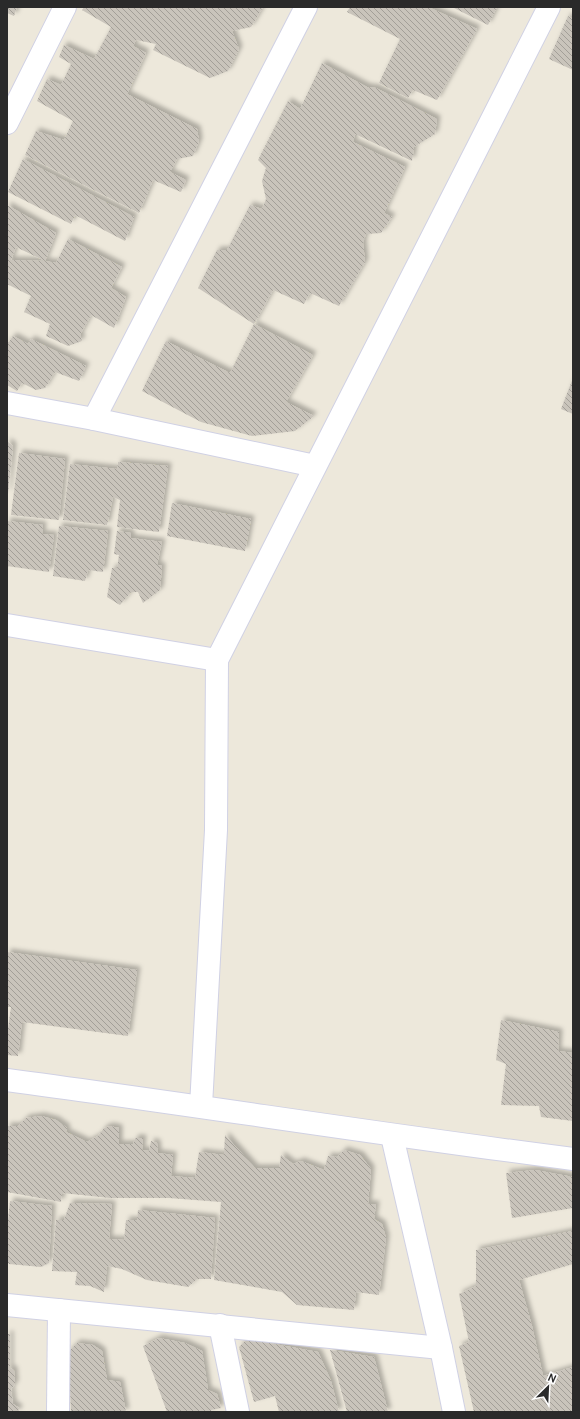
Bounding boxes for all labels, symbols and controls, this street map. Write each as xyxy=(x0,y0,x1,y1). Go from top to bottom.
north arrow xyxy=(528,1367,568,1407)
text: N xyxy=(546,1370,558,1386)

